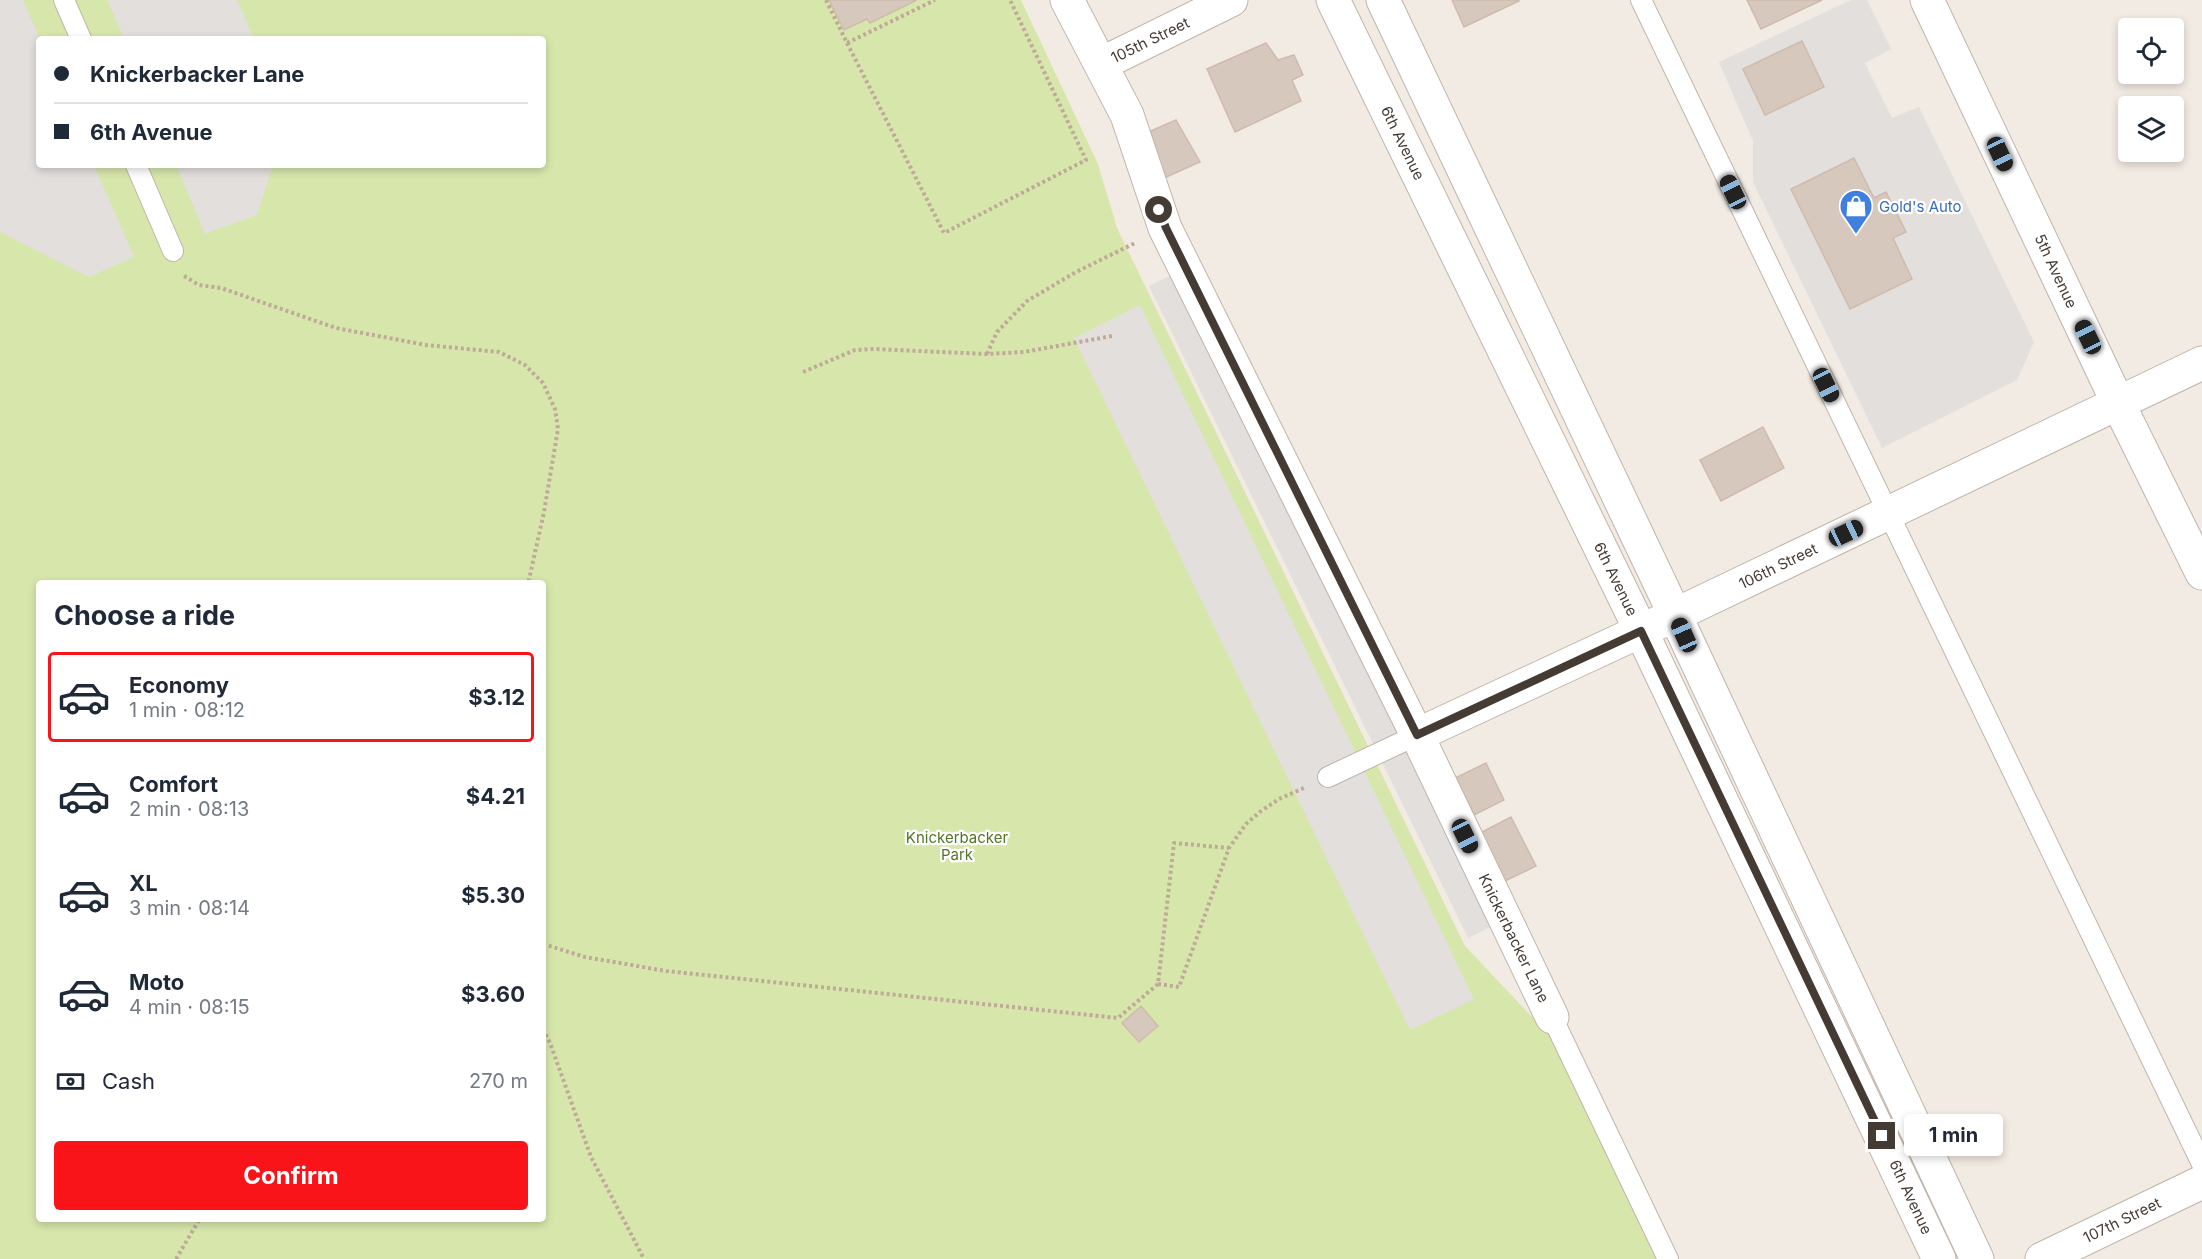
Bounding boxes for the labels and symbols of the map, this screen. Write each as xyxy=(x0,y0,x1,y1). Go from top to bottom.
street label: 105th Street xyxy=(1108,13,1192,67)
street label: 6th Avenue xyxy=(1377,103,1429,183)
car xyxy=(1984,134,2016,174)
car xyxy=(1717,172,1749,212)
shop icon: Gold's Auto xyxy=(1838,188,1874,235)
route start xyxy=(1145,196,1172,223)
place label: Gold's Auto xyxy=(1879,197,1962,216)
street label: 5th Avenue xyxy=(2031,231,2081,311)
car xyxy=(2072,317,2104,357)
car xyxy=(1810,365,1842,405)
car xyxy=(1826,517,1866,549)
street label: 6th Avenue xyxy=(1590,539,1642,619)
street label: 106th Street xyxy=(1736,539,1821,593)
car xyxy=(1668,615,1700,655)
car xyxy=(1449,816,1481,856)
park label: Knickerbacker Park xyxy=(906,828,1008,864)
street label: Knickerbacker Lane xyxy=(1475,870,1553,1006)
callout: 1 min xyxy=(1903,1115,2002,1157)
route end xyxy=(1868,1122,1895,1149)
street label: 6th Avenue xyxy=(1885,1157,1937,1237)
street label: 107th Street xyxy=(2080,1193,2164,1247)

